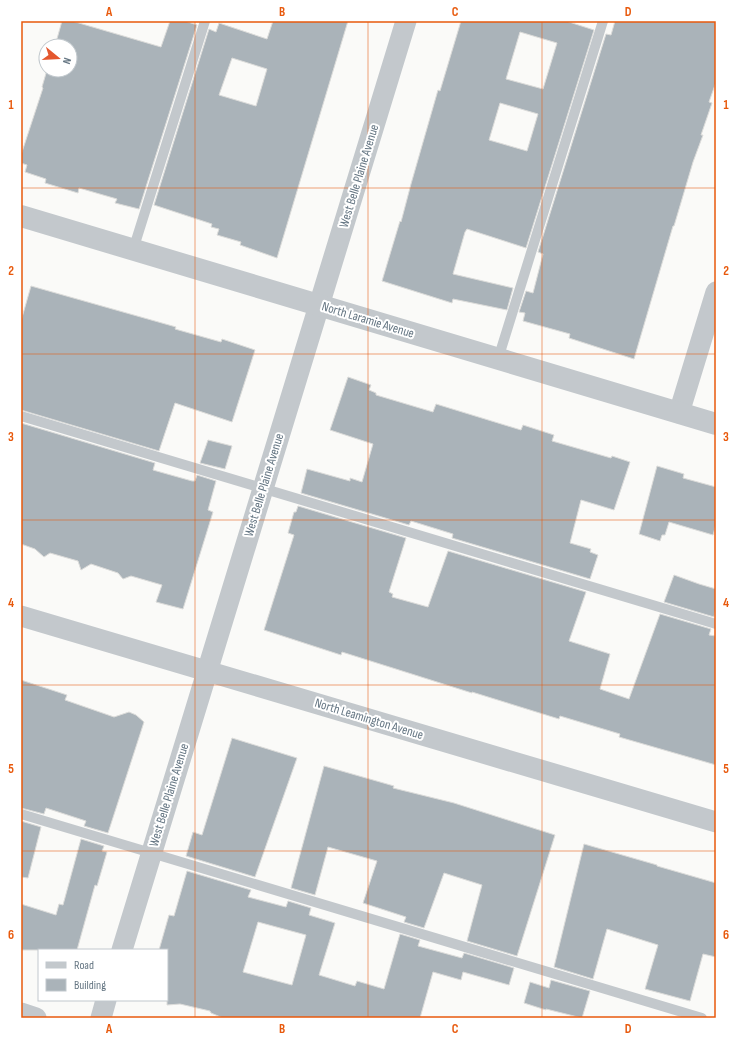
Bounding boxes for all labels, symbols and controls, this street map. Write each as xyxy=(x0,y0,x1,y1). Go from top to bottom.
text: A xyxy=(105,4,113,20)
text: B xyxy=(279,4,285,20)
text: C xyxy=(452,4,459,20)
text: D xyxy=(625,4,632,20)
north arrow xyxy=(38,38,78,78)
text: N xyxy=(60,56,74,66)
text: 1 xyxy=(8,97,14,113)
text: 1 xyxy=(723,97,729,113)
street label: West Belle Plaine Avenue xyxy=(336,122,382,230)
text: 2 xyxy=(8,263,14,279)
text: 2 xyxy=(723,263,729,279)
street label: North Laramie Avenue xyxy=(320,298,416,342)
text: 3 xyxy=(8,429,14,445)
text: 3 xyxy=(723,429,729,445)
street label: West Belle Plaine Avenue xyxy=(241,431,287,539)
text: 4 xyxy=(8,595,14,611)
text: 4 xyxy=(723,595,729,611)
street label: North Leamington Avenue xyxy=(313,695,425,743)
street label: West Belle Plaine Avenue xyxy=(146,741,192,849)
text: 5 xyxy=(8,761,14,777)
text: 5 xyxy=(723,761,729,777)
text: 6 xyxy=(8,927,14,943)
text: 6 xyxy=(723,927,729,943)
legend xyxy=(38,949,168,1001)
text: Road xyxy=(74,958,94,973)
text: Building xyxy=(74,978,106,993)
text: A xyxy=(105,1021,113,1037)
text: B xyxy=(279,1021,285,1037)
text: C xyxy=(452,1021,459,1037)
text: D xyxy=(625,1021,632,1037)

